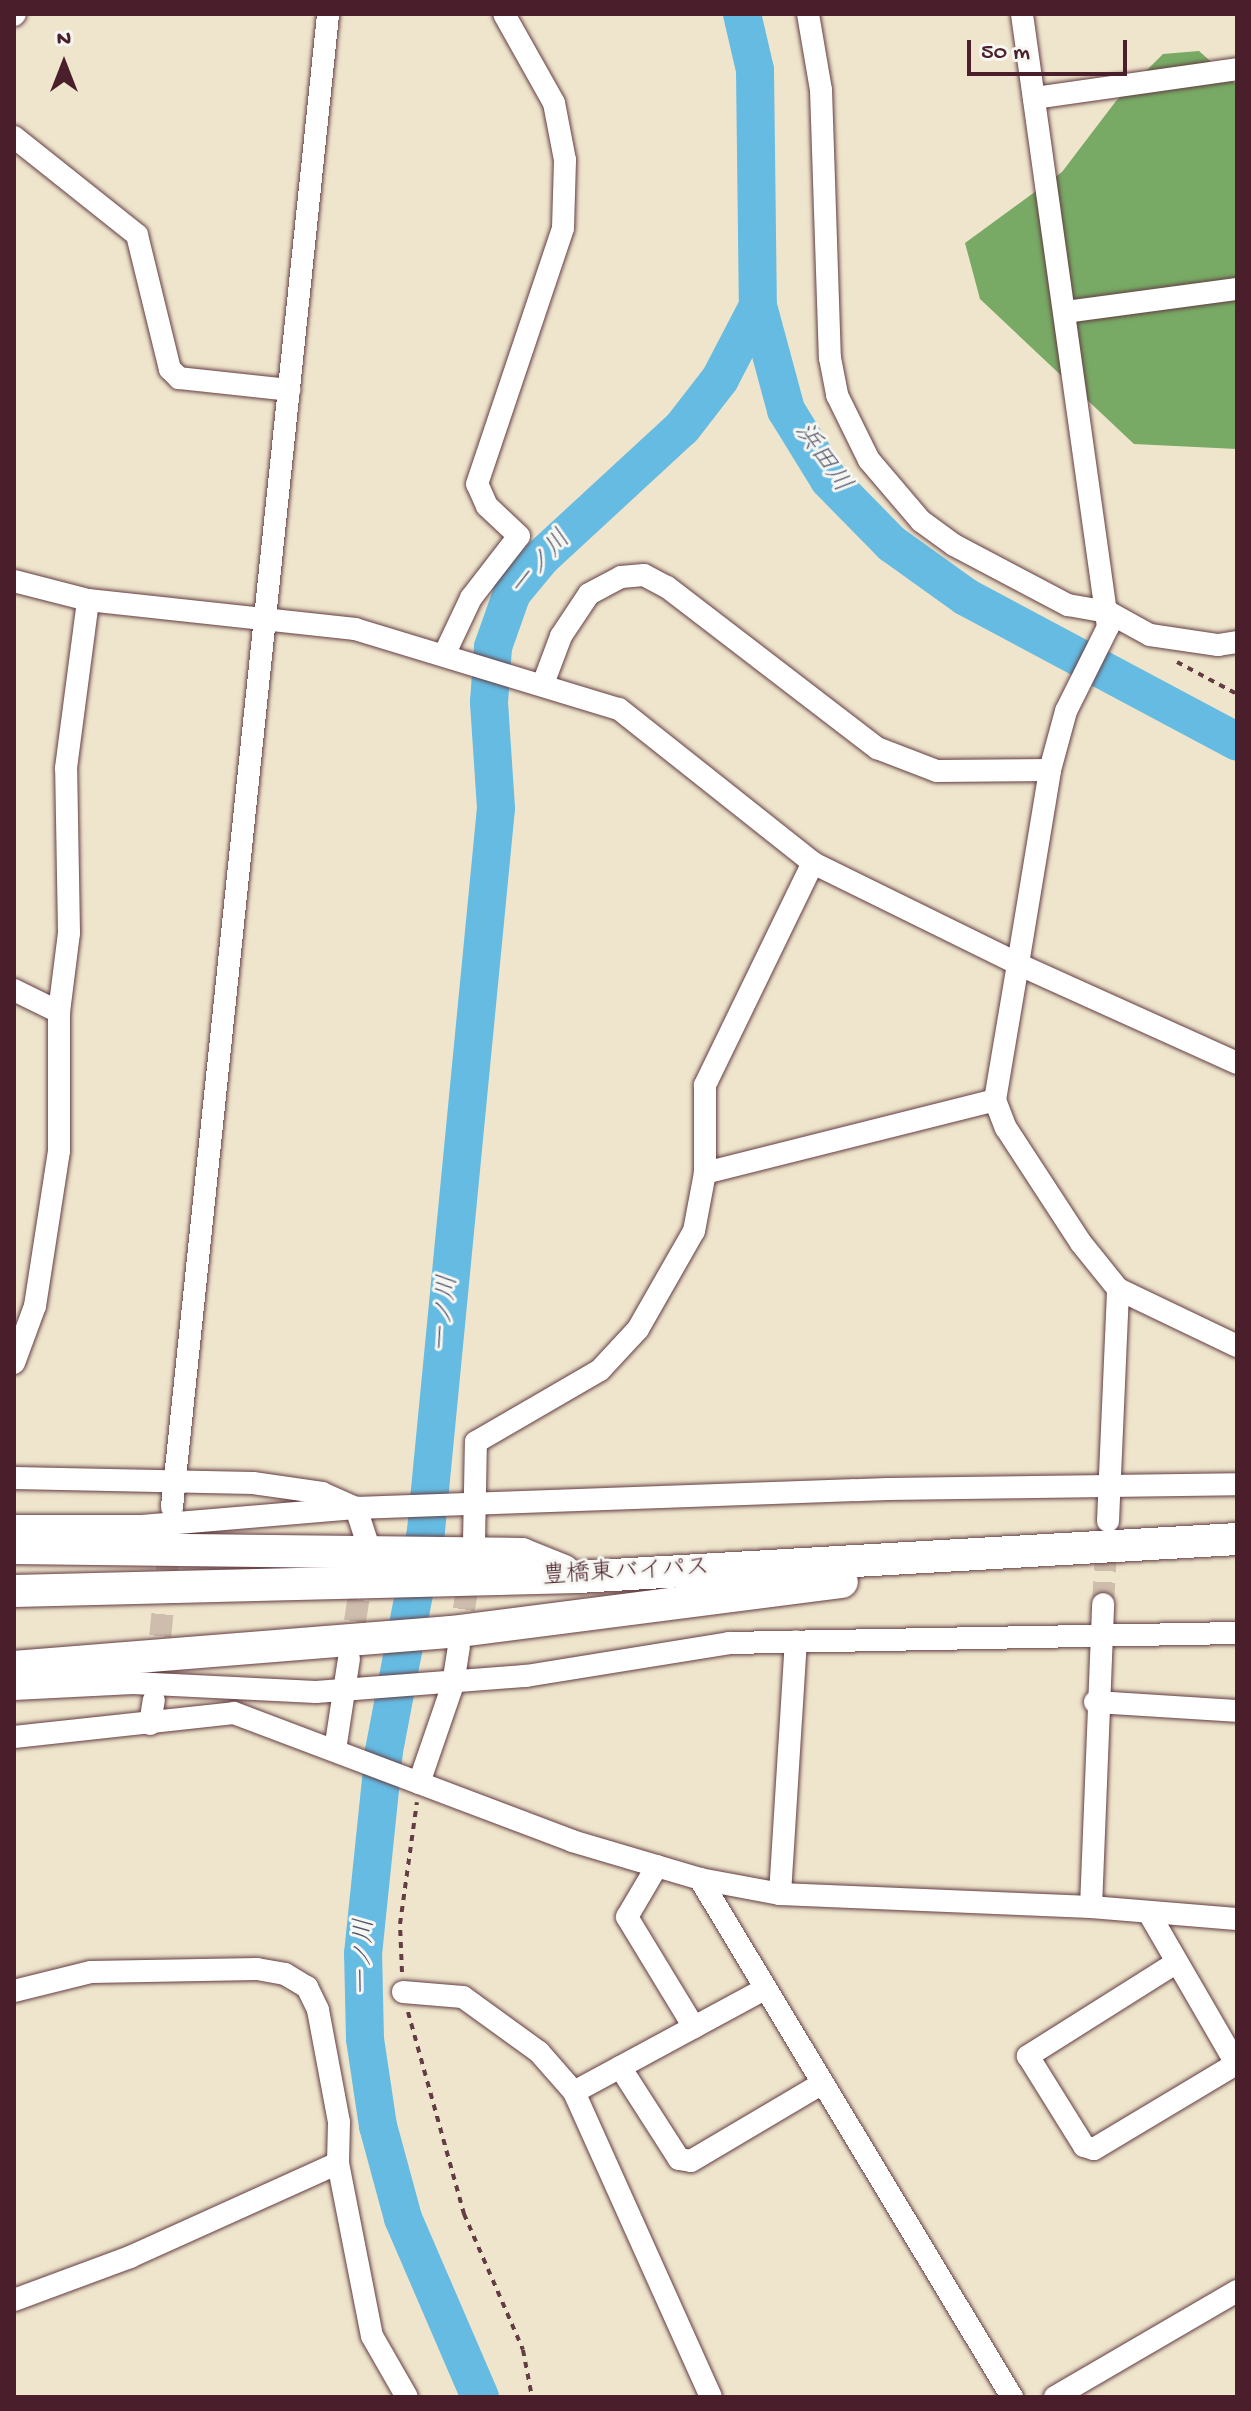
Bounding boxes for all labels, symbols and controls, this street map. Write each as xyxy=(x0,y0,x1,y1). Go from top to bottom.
north arrow xyxy=(24,24,104,104)
scale bar xyxy=(971,24,1131,74)
text: N xyxy=(57,27,71,53)
text: 50 m xyxy=(981,39,1030,68)
water label: 浜田川 xyxy=(786,418,856,500)
water label: 一ノ川 xyxy=(505,525,579,605)
water label: 一ノ川 xyxy=(427,1274,467,1354)
street label: 豊橋東バイパス xyxy=(541,1554,711,1592)
water label: 一ノ川 xyxy=(349,1917,383,1997)

